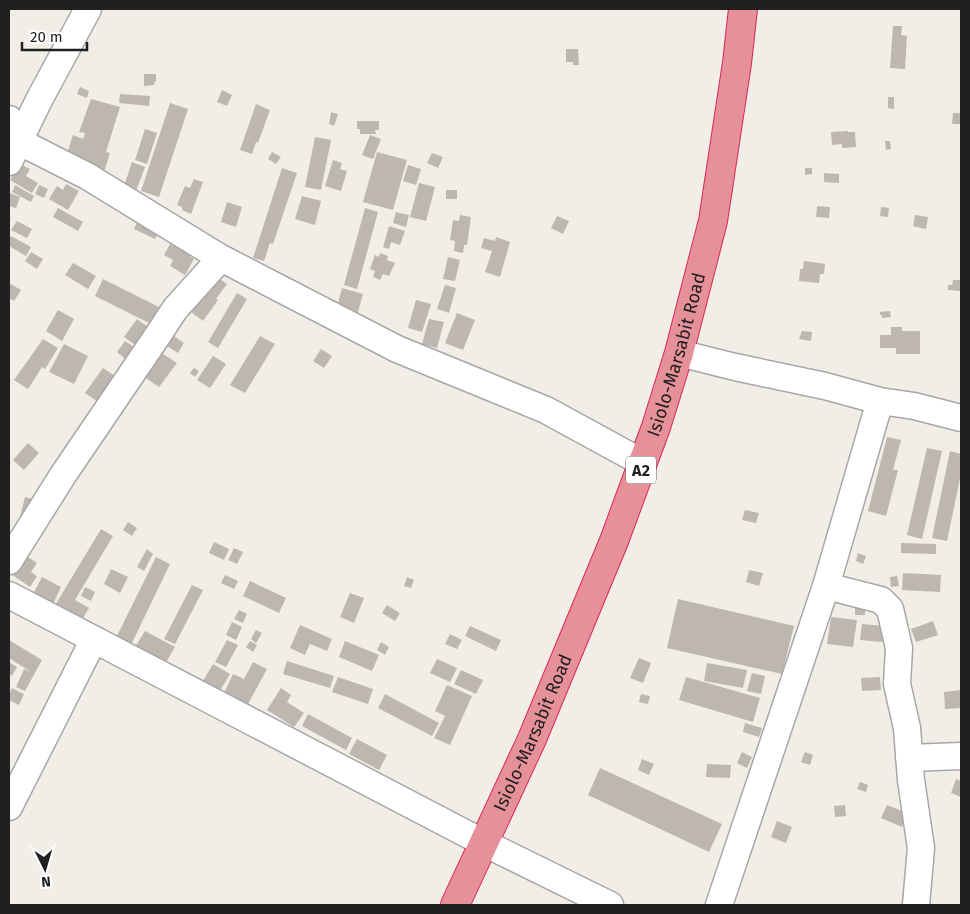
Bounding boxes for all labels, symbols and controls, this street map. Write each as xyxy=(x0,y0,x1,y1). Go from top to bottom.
scale bar xyxy=(22,20,88,52)
text: 20 m xyxy=(30,28,63,46)
street label: Isiolo-Marsabit Road xyxy=(642,270,710,440)
road number: A2 xyxy=(626,456,656,484)
street label: Isiolo-Marsabit Road xyxy=(489,651,577,815)
north arrow xyxy=(20,844,70,894)
text: N xyxy=(41,873,51,890)

